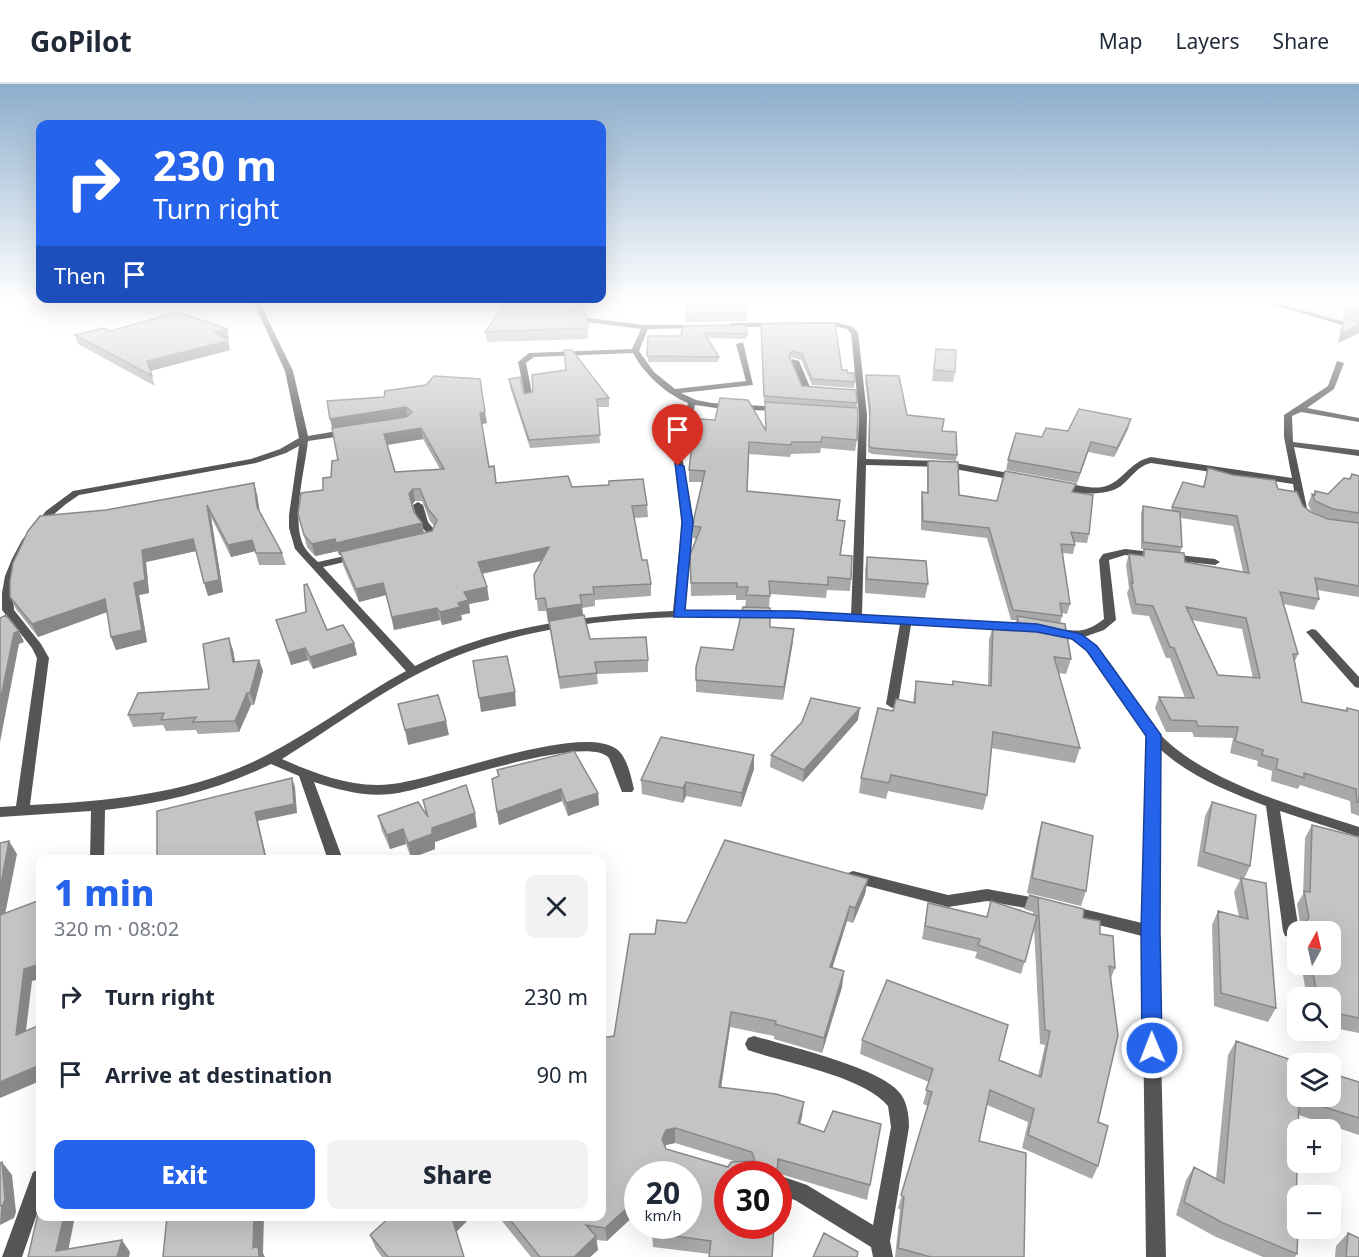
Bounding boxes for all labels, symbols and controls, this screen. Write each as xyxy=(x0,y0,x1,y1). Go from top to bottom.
text: GoPilot xyxy=(30,22,132,60)
text: Map xyxy=(1099,27,1143,55)
text: Layers xyxy=(1176,27,1240,55)
text: Share xyxy=(1273,27,1329,55)
text: 230 m xyxy=(153,136,277,193)
icon: right xyxy=(54,144,132,222)
text: Turn right xyxy=(153,190,279,227)
icon: arrive xyxy=(118,258,151,291)
text: Then xyxy=(54,260,106,290)
pin xyxy=(652,404,703,466)
icon: arrive xyxy=(661,413,694,446)
text: 1 min xyxy=(54,868,155,917)
button: close xyxy=(525,875,588,938)
text: 320 m · 08:02 xyxy=(54,915,179,942)
north arrow xyxy=(1287,921,1341,975)
map controls xyxy=(1287,921,1341,1239)
icon: right xyxy=(54,980,87,1013)
text: Turn right xyxy=(105,981,215,1011)
text: 230 m xyxy=(524,981,588,1011)
button: search xyxy=(1287,987,1341,1041)
position arrow xyxy=(1120,1016,1184,1080)
button: layers xyxy=(1287,1053,1341,1107)
icon: arrive xyxy=(54,1058,87,1091)
text: Arrive at destination xyxy=(105,1059,332,1089)
text: 90 m xyxy=(537,1059,588,1089)
button: + xyxy=(1287,1119,1341,1173)
button: Exit xyxy=(54,1140,315,1209)
button: Share xyxy=(327,1140,588,1209)
speed limit sign: 30 xyxy=(714,1161,792,1239)
text: 20 xyxy=(646,1172,680,1213)
button: − xyxy=(1287,1185,1341,1239)
text: km/h xyxy=(645,1205,681,1225)

